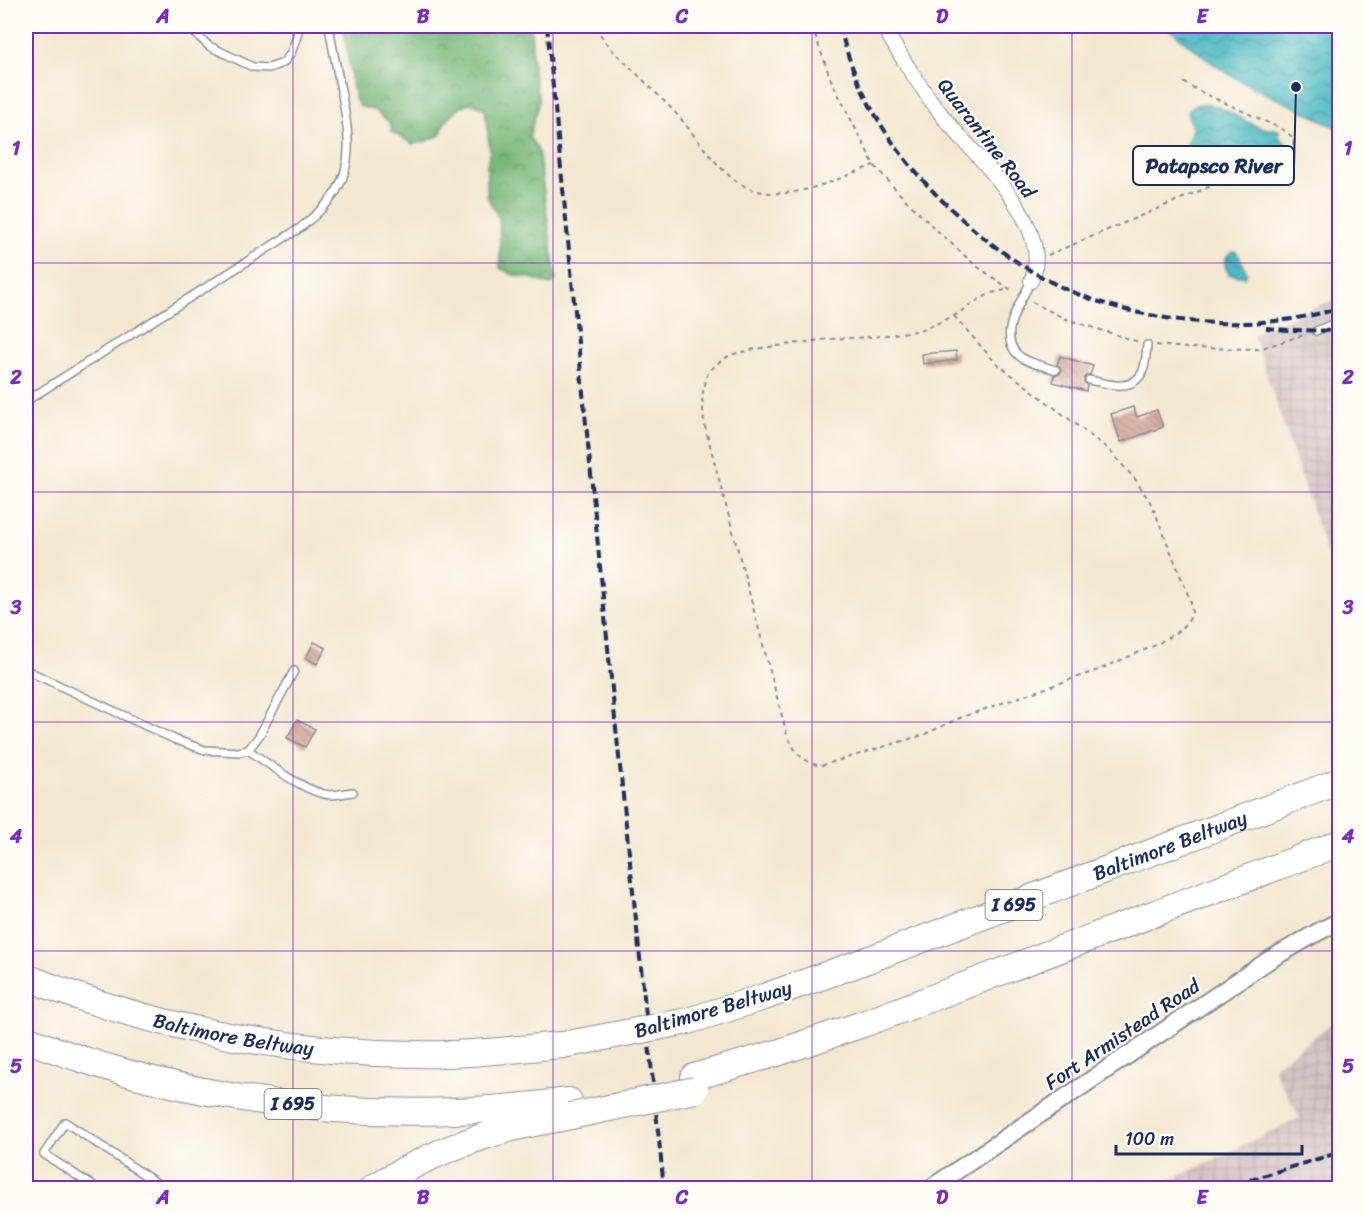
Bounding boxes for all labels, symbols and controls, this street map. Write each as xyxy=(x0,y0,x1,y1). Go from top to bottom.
text: A xyxy=(155,0,170,34)
text: B xyxy=(417,0,430,34)
text: C xyxy=(675,0,689,34)
text: D xyxy=(936,0,949,34)
text: E xyxy=(1196,0,1209,34)
street label: Quarantine Road xyxy=(928,70,1046,207)
text: 1 xyxy=(12,131,21,166)
text: 1 xyxy=(1344,131,1353,166)
callout: Patapsco River xyxy=(1133,146,1294,185)
text: Patapsco River xyxy=(1146,147,1284,185)
text: 2 xyxy=(9,360,22,395)
text: 2 xyxy=(1341,360,1354,395)
text: 3 xyxy=(10,590,22,625)
text: 3 xyxy=(1342,590,1354,625)
street label: Baltimore Beltway xyxy=(1088,801,1253,891)
text: 4 xyxy=(9,819,23,854)
text: 4 xyxy=(1341,819,1355,854)
road number: I 695 xyxy=(986,890,1042,920)
street label: Fort Armistead Road xyxy=(1037,968,1209,1100)
street label: Baltimore Beltway xyxy=(630,970,797,1049)
street label: Baltimore Beltway xyxy=(149,1003,316,1066)
text: 5 xyxy=(10,1049,22,1084)
text: 5 xyxy=(1342,1049,1354,1084)
road number: I 695 xyxy=(264,1089,322,1119)
scale bar xyxy=(1116,1118,1302,1156)
text: 100 m xyxy=(1125,1123,1174,1155)
text: A xyxy=(155,1180,170,1214)
text: B xyxy=(417,1180,430,1214)
text: C xyxy=(675,1180,689,1214)
text: D xyxy=(936,1180,949,1214)
text: E xyxy=(1196,1180,1209,1214)

